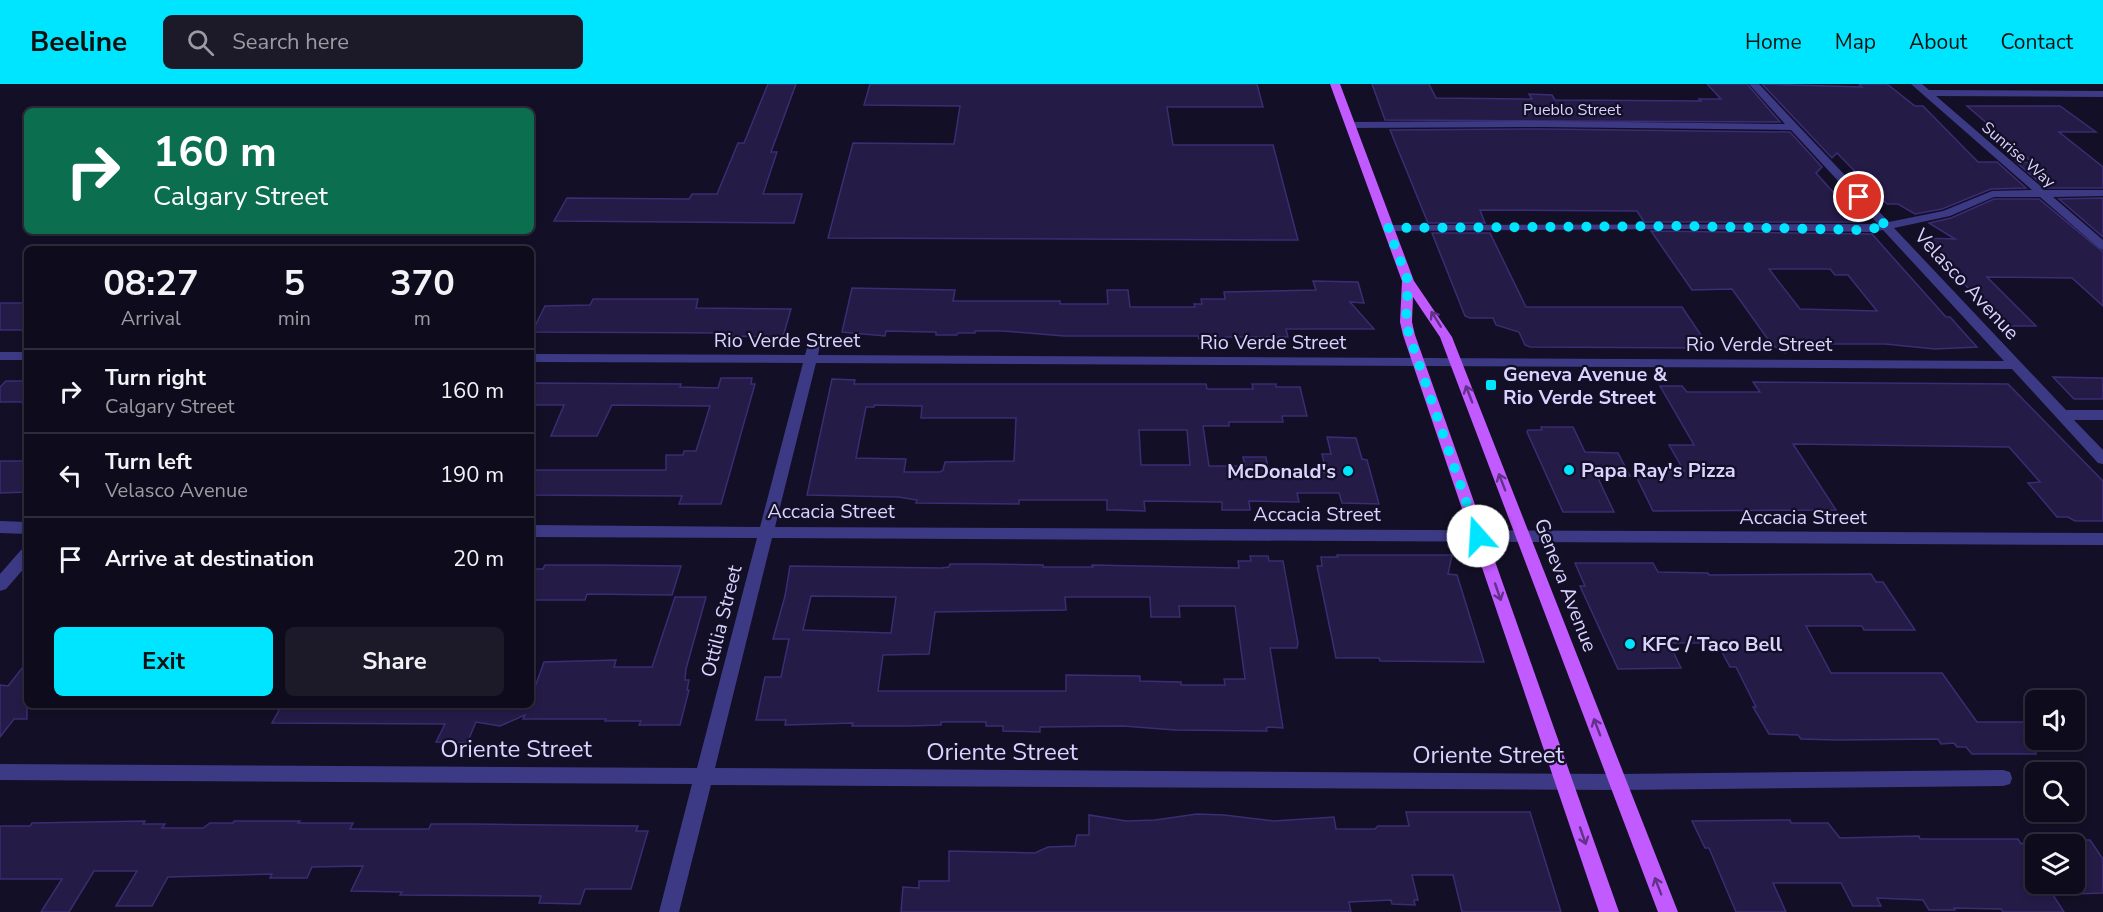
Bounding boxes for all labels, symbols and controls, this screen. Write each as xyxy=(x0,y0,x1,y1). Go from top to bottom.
search box xyxy=(163,15,583,69)
text: Beeline xyxy=(30,23,127,61)
icon: search xyxy=(184,26,217,59)
text: Search here xyxy=(232,27,349,57)
text: Home xyxy=(1745,28,1802,56)
text: Map xyxy=(1835,28,1876,56)
text: About xyxy=(1909,28,1967,56)
text: Contact xyxy=(2000,28,2073,56)
street label: Pueblo Street xyxy=(1523,99,1621,121)
street label: Sunrise Way xyxy=(1977,117,2060,193)
text: 160 m xyxy=(153,124,277,181)
icon: right xyxy=(54,132,132,210)
pin xyxy=(1833,171,1884,222)
text: Calgary Street xyxy=(153,178,328,215)
icon: arrive xyxy=(1842,180,1875,213)
street label: Velasco Avenue xyxy=(1907,222,2025,346)
text: 08:27 xyxy=(103,259,199,308)
text: 5 xyxy=(283,259,305,308)
text: 370 xyxy=(390,259,455,308)
text: Arrival xyxy=(121,305,181,332)
text: min xyxy=(278,305,311,332)
text: m xyxy=(414,305,431,332)
one-way arrow xyxy=(1429,311,1442,328)
street label: Rio Verde Street xyxy=(714,327,861,354)
street label: Rio Verde Street xyxy=(1200,329,1347,356)
street label: Rio Verde Street xyxy=(1686,331,1833,358)
place label: Geneva Avenue & Rio Verde Street xyxy=(1503,361,1668,411)
text: Turn right xyxy=(105,363,206,393)
icon: right xyxy=(54,375,87,408)
text: 160 m xyxy=(440,376,504,406)
marker: Geneva Avenue & Rio Verde Street xyxy=(1484,378,1498,392)
one-way arrow xyxy=(1462,385,1473,404)
text: Calgary Street xyxy=(105,393,235,420)
text: Turn left xyxy=(105,447,192,477)
place label: Papa Ray's Pizza xyxy=(1581,457,1736,484)
place label: McDonald's xyxy=(1227,458,1336,485)
icon: left xyxy=(54,459,87,492)
text: 190 m xyxy=(440,460,504,490)
marker: Papa Ray's Pizza xyxy=(1562,463,1576,477)
marker: McDonald's xyxy=(1341,464,1355,478)
one-way arrow xyxy=(1496,473,1507,492)
text: Velasco Avenue xyxy=(105,477,248,504)
street label: Accacia Street xyxy=(767,498,896,525)
street label: Accacia Street xyxy=(1253,501,1382,528)
position arrow xyxy=(1446,504,1510,568)
street label: Accacia Street xyxy=(1739,504,1868,531)
street label: Geneva Avenue xyxy=(1528,515,1603,656)
icon: arrive xyxy=(54,543,87,576)
text: Arrive at destination xyxy=(105,544,314,574)
text: 20 m xyxy=(453,544,504,574)
street label: Ottilia Street xyxy=(695,561,749,680)
one-way arrow xyxy=(1493,582,1504,600)
button: Exit xyxy=(54,627,273,696)
button: Share xyxy=(285,627,504,696)
place label: KFC / Taco Bell xyxy=(1642,631,1783,658)
marker: KFC / Taco Bell xyxy=(1623,637,1637,651)
map controls xyxy=(2025,690,2085,894)
button: sound xyxy=(2025,690,2085,750)
one-way arrow xyxy=(1591,718,1602,737)
street label: Oriente Street xyxy=(440,733,592,765)
street label: Oriente Street xyxy=(926,736,1078,768)
street label: Oriente Street xyxy=(1412,739,1564,771)
button: search xyxy=(2025,762,2085,822)
one-way arrow xyxy=(1578,826,1589,845)
button: layers xyxy=(2025,834,2085,894)
one-way arrow xyxy=(1652,877,1663,896)

